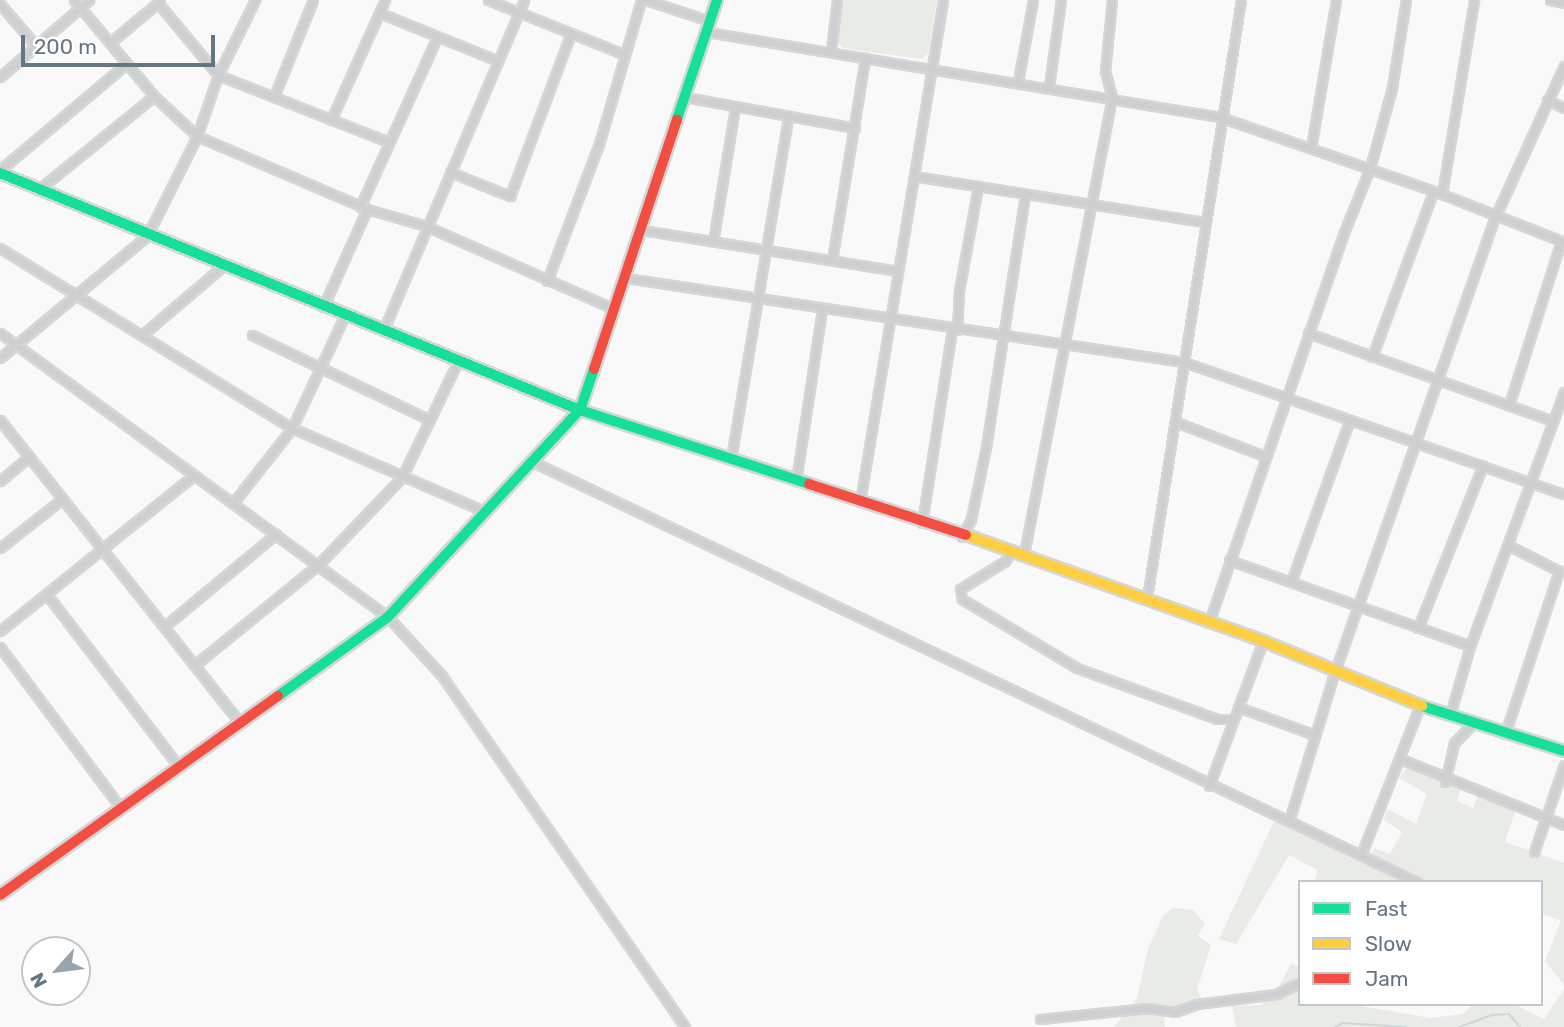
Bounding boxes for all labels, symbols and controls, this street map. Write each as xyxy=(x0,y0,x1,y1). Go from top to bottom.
scale bar xyxy=(24,21,219,65)
text: 200 m xyxy=(34,34,97,59)
legend xyxy=(1298,880,1543,1006)
text: Fast xyxy=(1365,896,1407,921)
text: Slow xyxy=(1365,931,1412,956)
north arrow xyxy=(21,936,91,1006)
text: Jam xyxy=(1365,966,1409,991)
text: N xyxy=(25,969,52,992)

